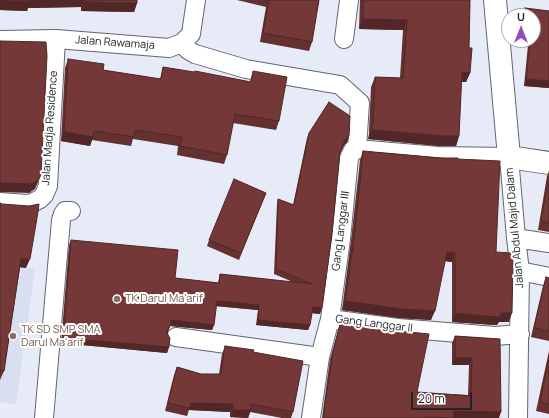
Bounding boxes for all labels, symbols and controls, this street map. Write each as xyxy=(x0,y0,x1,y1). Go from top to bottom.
north arrow xyxy=(501,8,541,48)
text: U xyxy=(517,9,525,24)
street label: Jalan Rawamaja xyxy=(75,34,155,52)
street label: Jalan Madja Residence xyxy=(39,70,61,186)
street label: Jalan Abdul Majid Dalam xyxy=(503,167,527,289)
street label: Gang Langgar III xyxy=(330,190,352,272)
place label: TK Darul Ma'arif xyxy=(125,292,203,306)
marker: TK Darul Ma'arif xyxy=(112,294,122,304)
street label: Gang Langgar II xyxy=(335,313,413,335)
place label: TK SD SMP SMA Darul Ma'arif xyxy=(21,323,101,349)
marker: TK SD SMP SMA Darul Ma'arif xyxy=(8,331,18,341)
scale bar xyxy=(413,384,474,410)
text: 20 m xyxy=(418,390,445,407)

